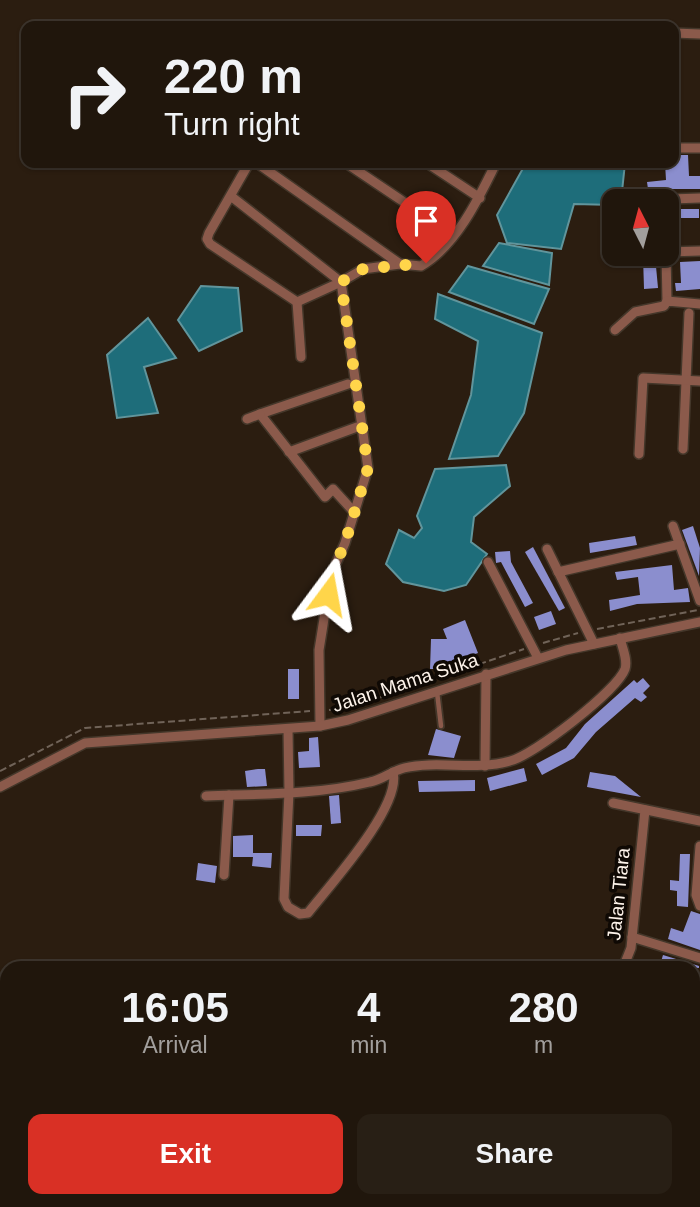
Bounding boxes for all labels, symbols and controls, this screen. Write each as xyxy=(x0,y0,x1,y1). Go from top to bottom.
icon: right xyxy=(49,49,140,140)
text: 220 m xyxy=(164,49,303,103)
text: Turn right xyxy=(164,106,300,142)
north arrow xyxy=(602,189,679,266)
map controls xyxy=(602,189,679,266)
pin xyxy=(396,191,456,263)
icon: arrive xyxy=(407,202,445,240)
position arrow xyxy=(291,557,365,631)
street label: Jalan Mama Suka xyxy=(330,649,481,716)
street label: Jalan Tiara xyxy=(603,846,634,941)
text: 16:05 xyxy=(121,984,229,1031)
text: 4 xyxy=(357,984,380,1031)
text: 280 xyxy=(509,984,579,1031)
text: Arrival xyxy=(142,1032,208,1058)
text: min xyxy=(350,1032,387,1058)
text: m xyxy=(534,1032,553,1058)
button: Exit xyxy=(28,1114,343,1194)
button: Share xyxy=(357,1114,672,1194)

